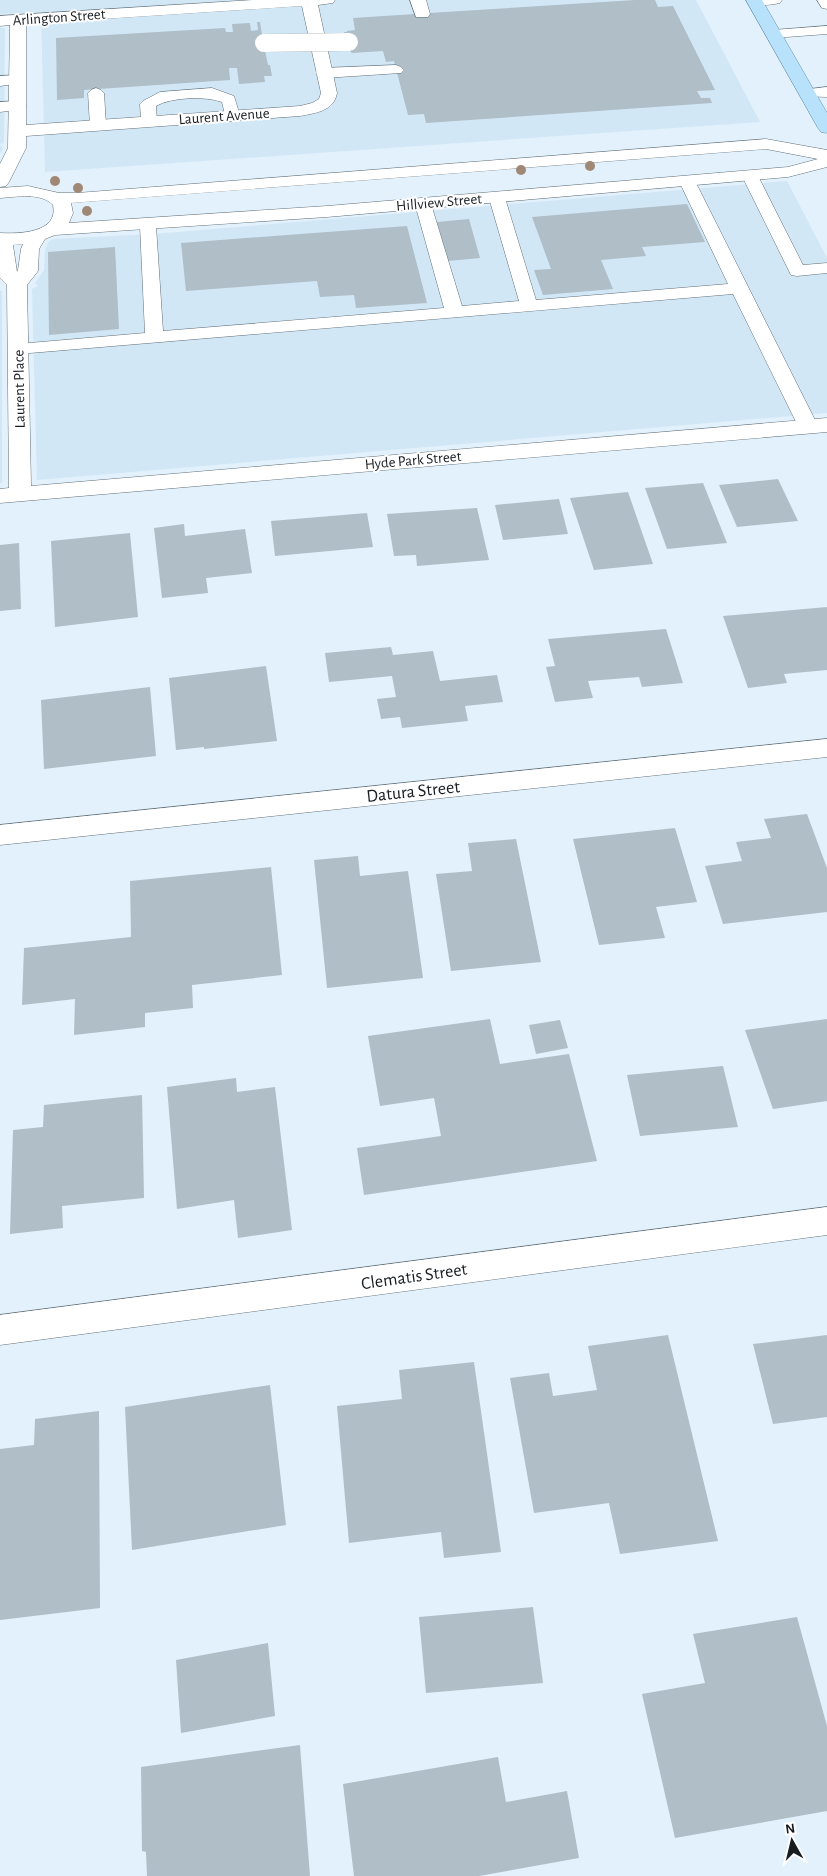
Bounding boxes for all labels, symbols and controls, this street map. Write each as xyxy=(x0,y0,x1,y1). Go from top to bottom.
street label: Arlington Street xyxy=(12,7,106,28)
street label: Laurent Avenue xyxy=(178,106,270,127)
street label: Hillview Street xyxy=(396,191,483,214)
street label: Laurent Place xyxy=(11,350,28,428)
street label: Hyde Park Street xyxy=(364,449,462,472)
street label: Datura Street xyxy=(365,778,461,806)
street label: Clematis Street xyxy=(360,1261,469,1293)
north arrow xyxy=(767,1816,817,1866)
text: N xyxy=(785,1822,796,1837)

